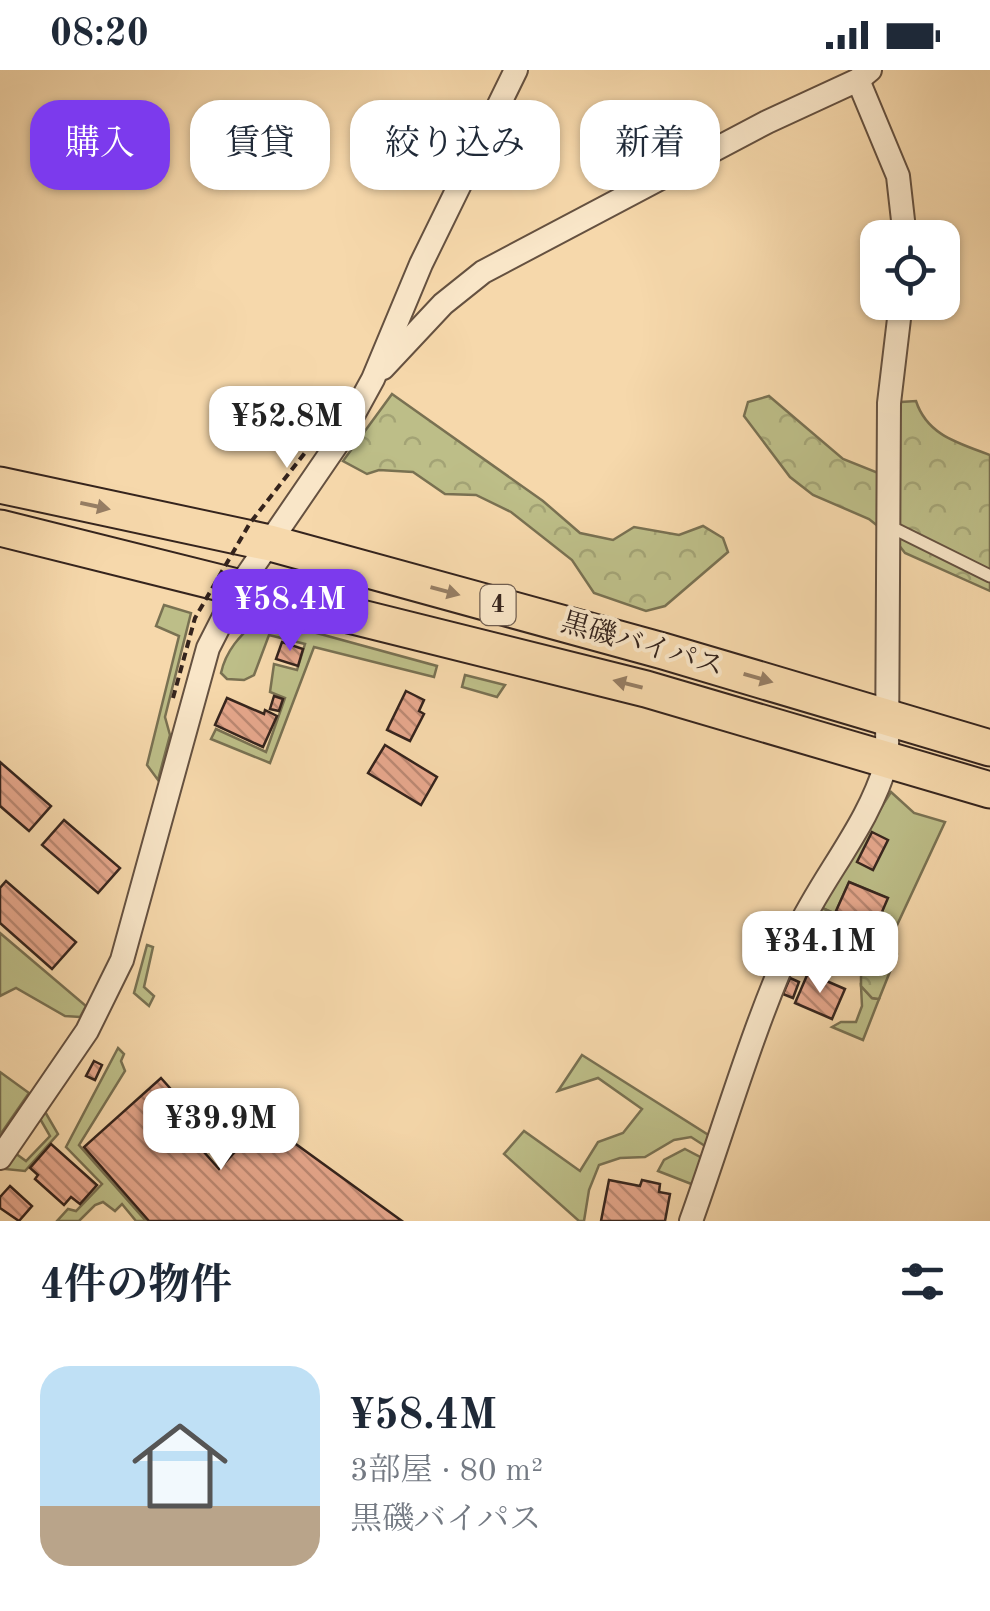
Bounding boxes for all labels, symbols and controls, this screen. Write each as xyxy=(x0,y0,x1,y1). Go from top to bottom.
text: 08:20 xyxy=(50,16,149,54)
chip: 購入 xyxy=(30,100,170,190)
chip: 賃貸 xyxy=(190,100,330,190)
chip: 絞り込み xyxy=(350,100,560,190)
chip: 新着 xyxy=(580,100,720,190)
map controls xyxy=(860,220,960,320)
button: locate xyxy=(860,220,960,320)
pin: ¥52.8M xyxy=(206,386,368,471)
text: ¥52.8M xyxy=(231,402,343,434)
one-way arrow xyxy=(80,498,111,514)
pin: ¥58.4M xyxy=(209,569,371,654)
one-way arrow xyxy=(430,584,461,599)
text: ¥58.4M xyxy=(234,585,346,617)
road number: 4 xyxy=(480,585,516,625)
street label: 黒磯バイパス xyxy=(558,607,727,683)
one-way arrow xyxy=(743,671,774,686)
one-way arrow xyxy=(612,676,643,691)
pin: ¥34.1M xyxy=(739,911,901,996)
text: ¥34.1M xyxy=(764,927,876,959)
pin: ¥39.9M xyxy=(140,1088,302,1173)
text: ¥39.9M xyxy=(165,1104,277,1136)
icon: filters xyxy=(895,1254,950,1309)
text: 4件の物件 xyxy=(40,1266,232,1308)
text: ¥58.4M xyxy=(350,1396,497,1438)
icon: home xyxy=(120,1406,240,1526)
text: 3部屋 · 80 m² xyxy=(350,1456,543,1488)
text: 黒磯バイパス xyxy=(350,1505,541,1537)

